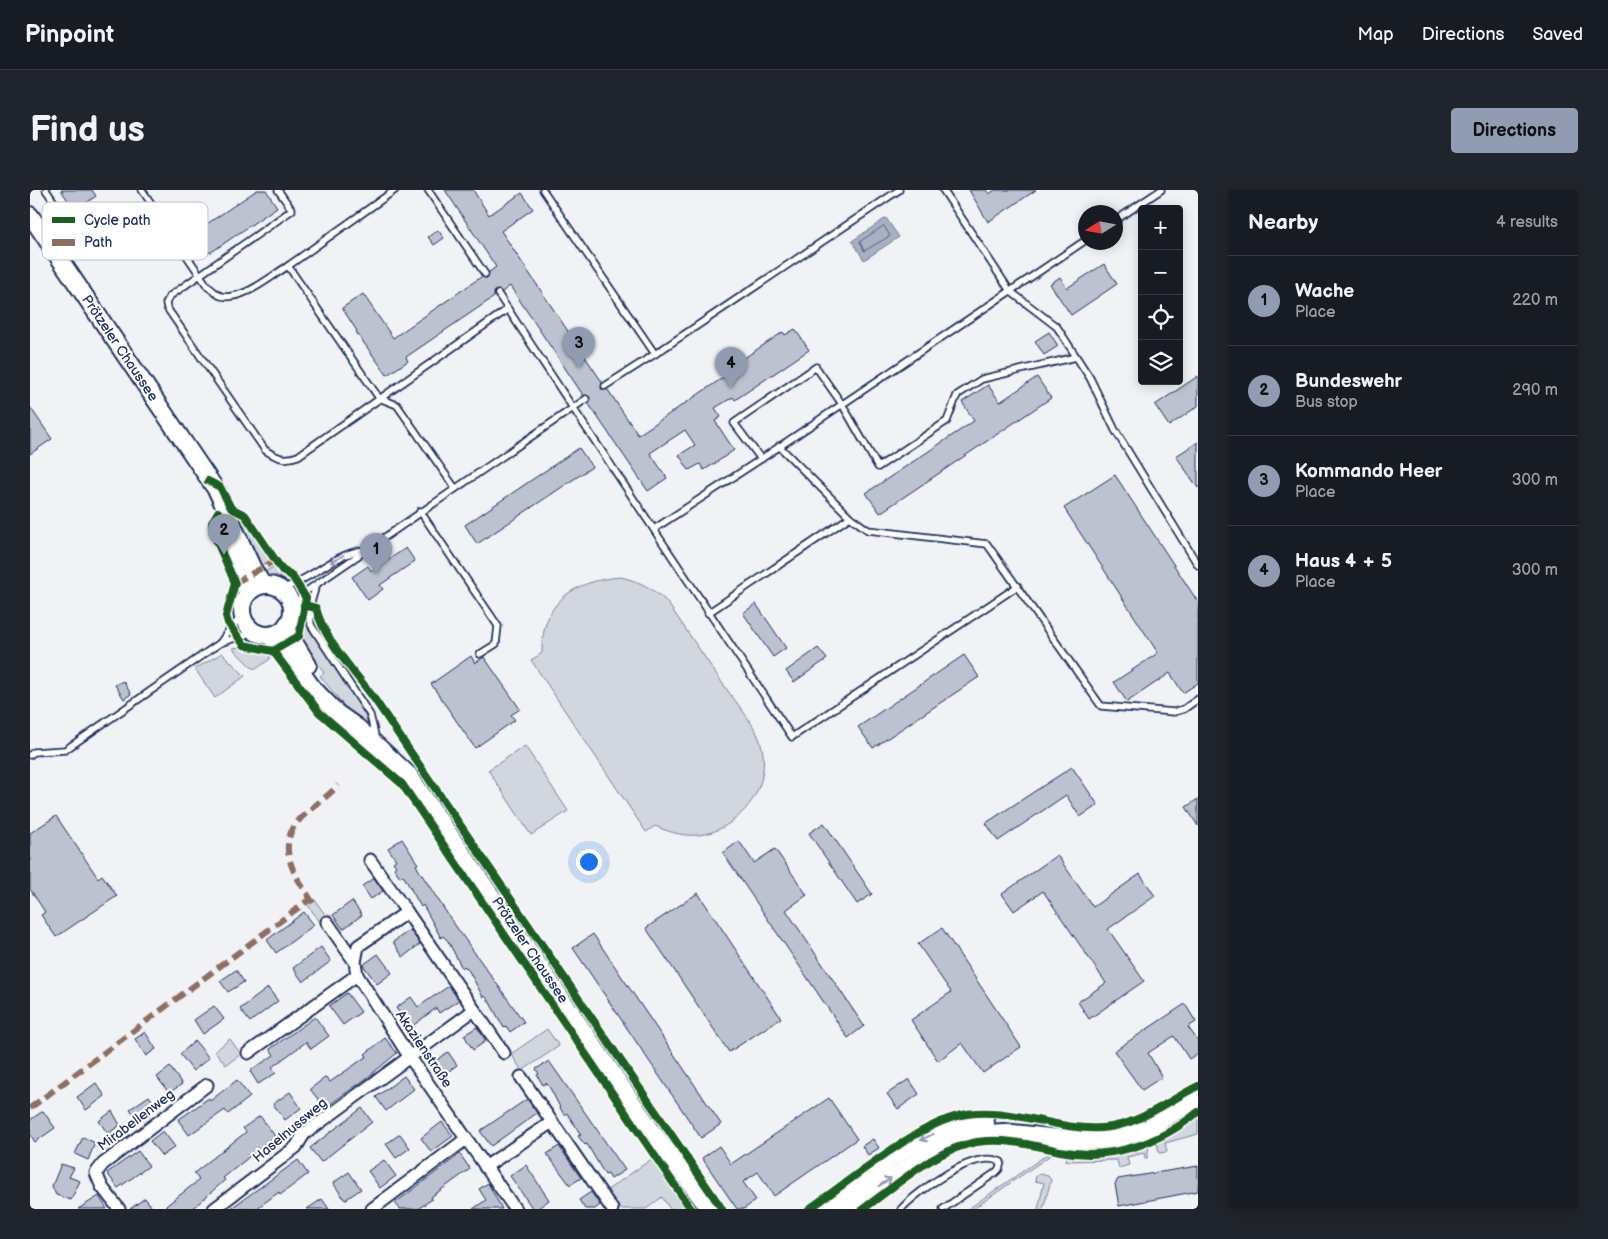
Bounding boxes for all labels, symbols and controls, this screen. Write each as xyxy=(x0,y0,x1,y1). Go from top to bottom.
text: Pinpoint xyxy=(25,20,114,49)
text: Map xyxy=(1358,24,1394,45)
text: Directions xyxy=(1422,24,1504,45)
text: Saved xyxy=(1532,24,1583,45)
button: Directions xyxy=(1451,108,1578,153)
text: Find us xyxy=(30,109,145,152)
legend xyxy=(42,202,208,260)
north arrow xyxy=(1078,205,1123,250)
map controls xyxy=(1138,205,1183,385)
button: + xyxy=(1138,205,1183,250)
text: Nearby xyxy=(1248,210,1318,235)
text: Cycle path xyxy=(84,212,151,229)
text: 4 results xyxy=(1496,213,1558,232)
text: Path xyxy=(84,234,112,251)
button: − xyxy=(1138,250,1183,295)
text: Wache xyxy=(1295,280,1354,303)
text: 1 xyxy=(1261,291,1267,310)
text: 220 m xyxy=(1512,291,1558,310)
street label: Prötzeler Chaussee xyxy=(78,292,162,404)
button: locate xyxy=(1138,295,1183,340)
text: Place xyxy=(1295,303,1336,322)
pin: 3 xyxy=(563,327,595,368)
button: layers xyxy=(1138,340,1183,385)
pin: 4 xyxy=(715,347,747,388)
text: Bundeswehr xyxy=(1295,370,1402,393)
text: 2 xyxy=(1259,381,1269,400)
text: 290 m xyxy=(1512,381,1558,400)
text: Bus stop xyxy=(1295,393,1358,412)
text: Kommando Heer xyxy=(1295,460,1442,483)
text: 3 xyxy=(1259,471,1269,490)
text: 300 m xyxy=(1512,471,1558,490)
text: Place xyxy=(1295,483,1336,502)
pin: 2 xyxy=(208,514,240,555)
pin: 1 xyxy=(360,533,392,574)
text: Haus 4 + 5 xyxy=(1295,550,1392,573)
one-way arrow xyxy=(330,554,344,564)
text: 4 xyxy=(1259,561,1269,580)
text: 300 m xyxy=(1512,561,1558,580)
text: Place xyxy=(1295,573,1336,592)
your location xyxy=(576,849,602,875)
street label: Prötzeler Chaussee xyxy=(488,894,572,1006)
street label: Akazienstraße xyxy=(392,1007,456,1091)
street label: Mirabellenweg xyxy=(94,1085,178,1155)
street label: Haselnussweg xyxy=(249,1094,331,1166)
one-way arrow xyxy=(919,1132,934,1142)
one-way arrow xyxy=(877,1176,891,1186)

